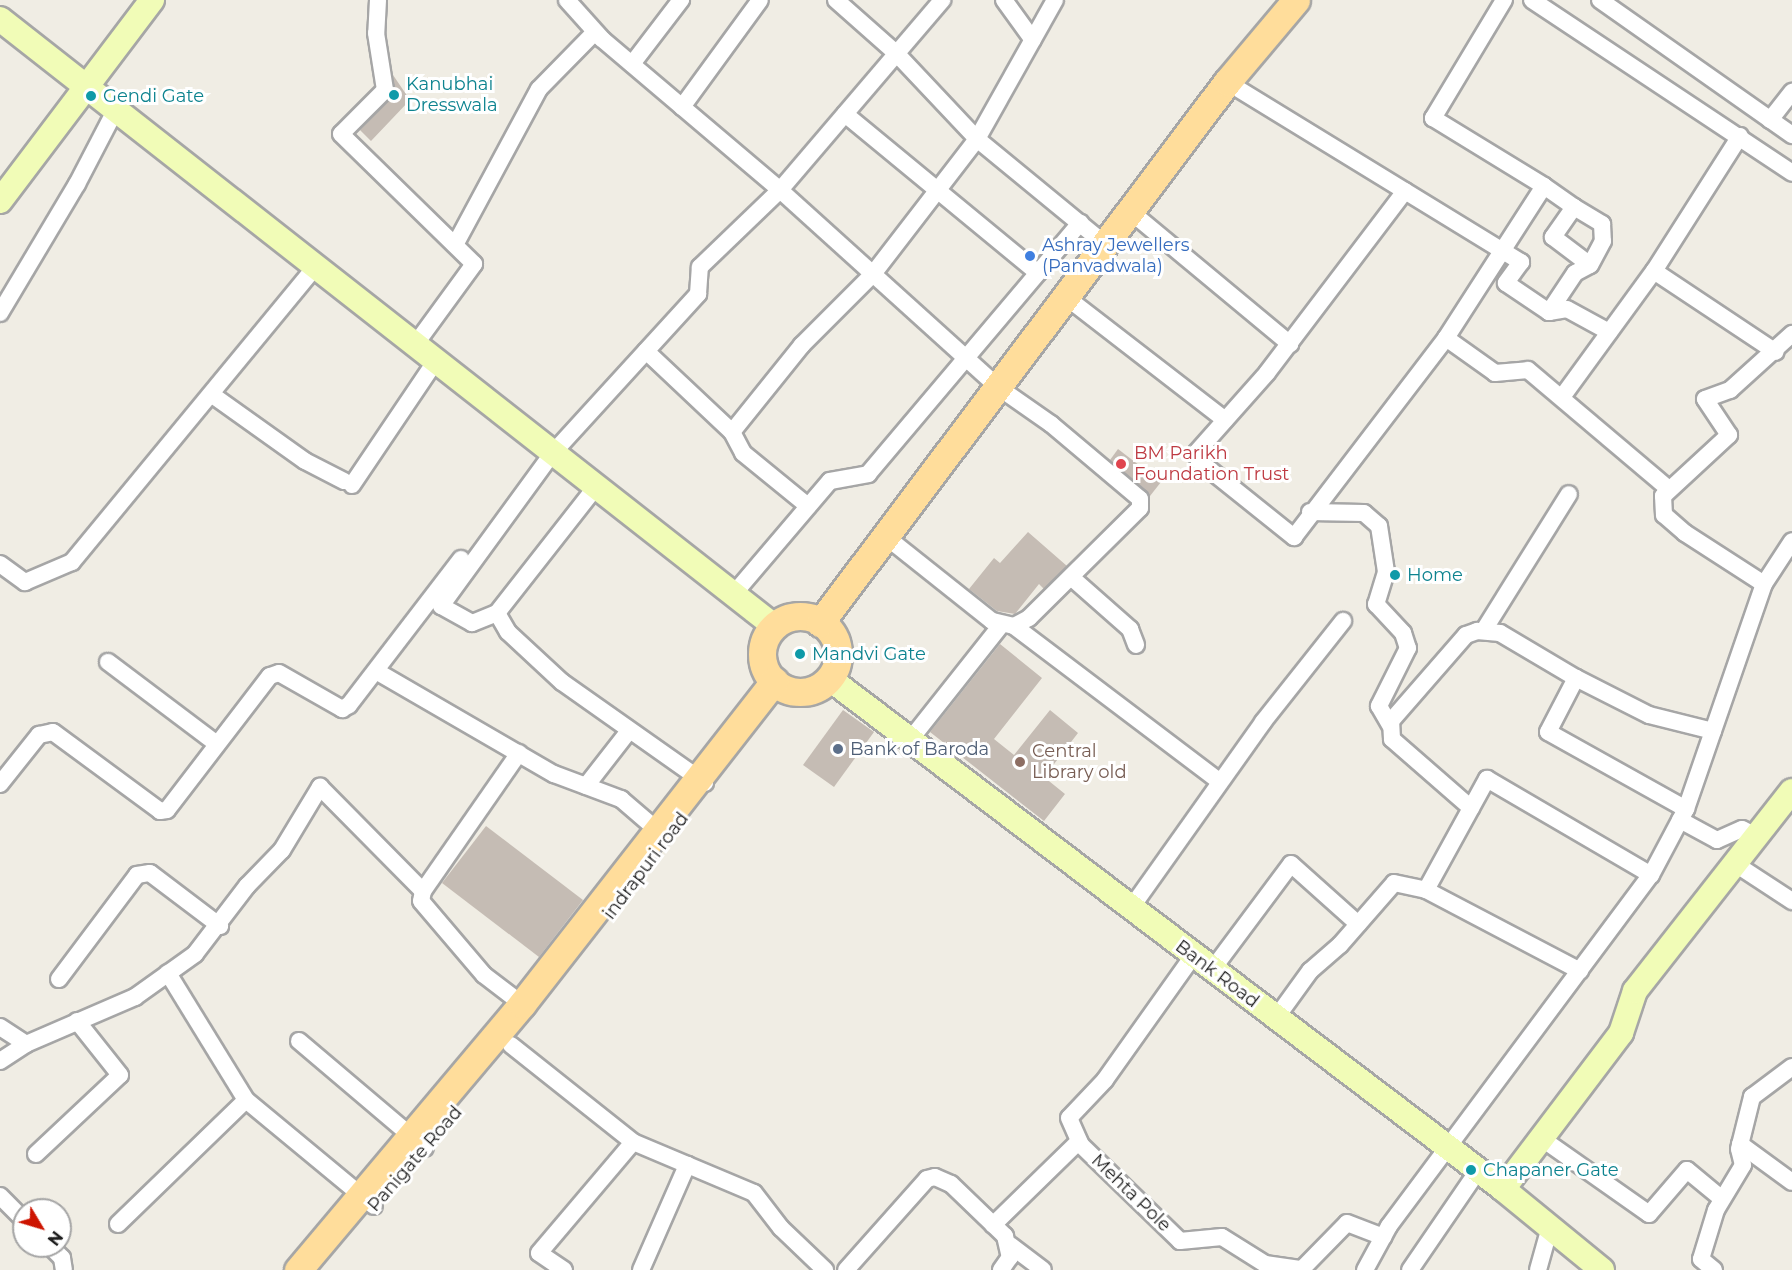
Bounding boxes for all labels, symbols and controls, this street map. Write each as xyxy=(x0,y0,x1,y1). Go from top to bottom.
place label: Kanubhai Dresswala xyxy=(406,74,498,116)
place label: Gendi Gate xyxy=(103,85,204,107)
marker: Kanubhai Dresswala xyxy=(387,88,401,102)
marker: Gendi Gate xyxy=(84,89,98,103)
place label: Ashray Jewellers (Panvadwala) xyxy=(1042,235,1190,278)
marker: Ashray Jewellers (Panvadwala) xyxy=(1023,249,1037,263)
place label: BM Parikh Foundation Trust xyxy=(1134,443,1289,486)
marker: BM Parikh Foundation Trust xyxy=(1112,455,1130,473)
place label: Home xyxy=(1407,564,1463,586)
marker: Home xyxy=(1388,568,1402,582)
place label: Mandvi Gate xyxy=(812,643,926,665)
marker: Mandvi Gate xyxy=(793,647,807,661)
place label: Bank of Baroda xyxy=(850,738,989,760)
place label: Central Library old xyxy=(1032,741,1127,783)
marker: Bank of Baroda xyxy=(831,742,845,756)
marker: Central Library old xyxy=(1013,755,1027,769)
street label: indrapuri road xyxy=(599,808,693,924)
street label: Bank Road xyxy=(1171,936,1263,1012)
street label: Panigate Road xyxy=(363,1102,467,1216)
street label: Mehta Pole xyxy=(1087,1150,1175,1236)
place label: Chapaner Gate xyxy=(1483,1159,1619,1181)
marker: Chapaner Gate xyxy=(1464,1163,1478,1177)
north arrow xyxy=(12,1198,72,1258)
text: N xyxy=(44,1227,66,1249)

